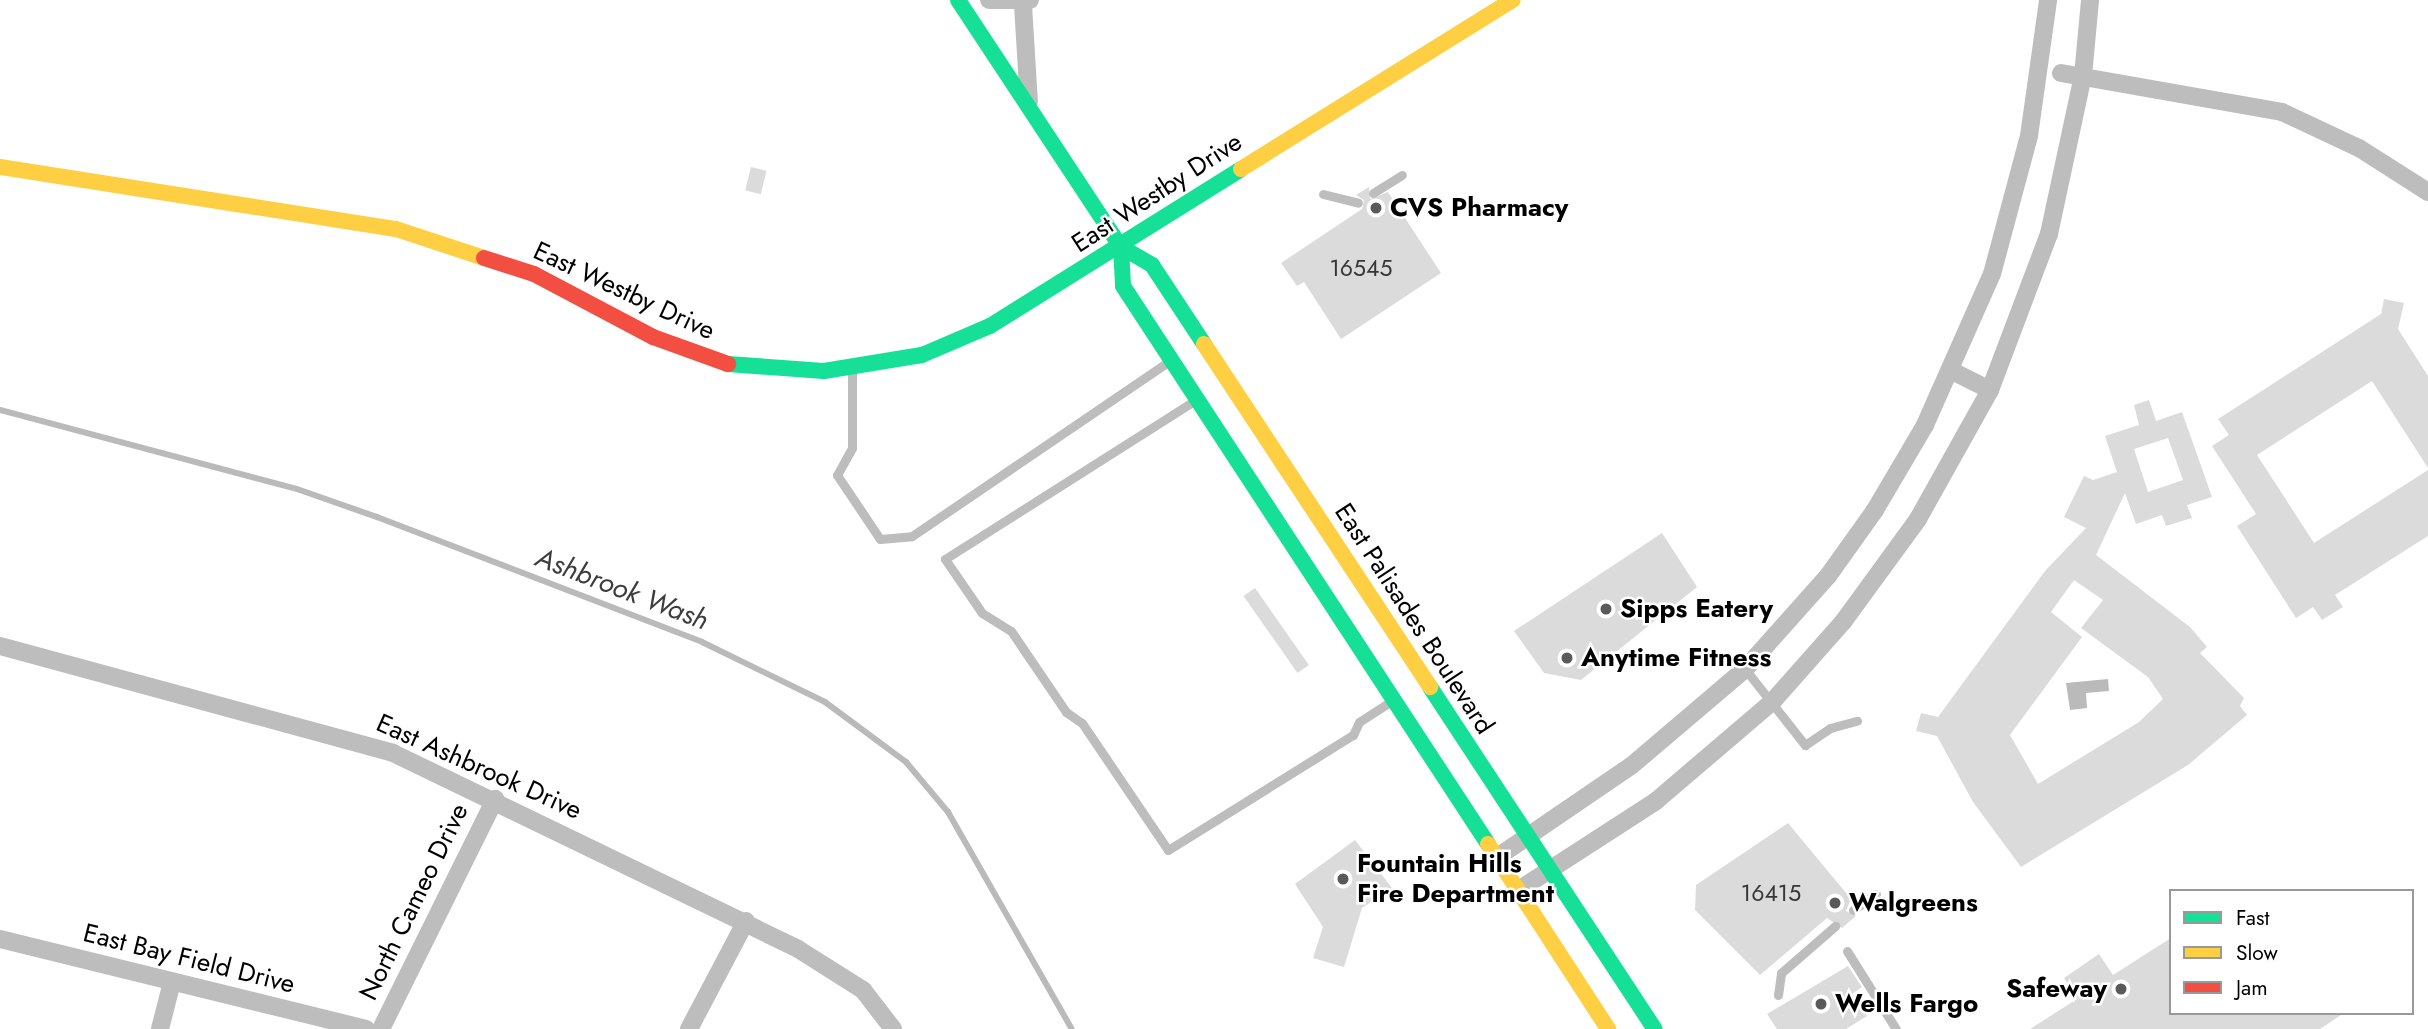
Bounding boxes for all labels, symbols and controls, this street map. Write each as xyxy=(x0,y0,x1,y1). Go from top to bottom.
street label: East Westby Drive xyxy=(1066,126,1248,260)
place label: CVS Pharmacy xyxy=(1390,192,1568,224)
marker: CVS Pharmacy xyxy=(1368,200,1384,216)
street label: East Westby Drive xyxy=(528,235,720,347)
house number: 16545 xyxy=(1330,254,1392,282)
street label: East Palisades Boulevard xyxy=(1328,498,1500,740)
water label: Ashbrook Wash xyxy=(531,541,713,637)
place label: Sipps Eatery xyxy=(1620,593,1773,625)
marker: Sipps Eatery xyxy=(1598,601,1614,617)
place label: Anytime Fitness xyxy=(1581,642,1771,674)
marker: Anytime Fitness xyxy=(1559,650,1575,666)
street label: East Ashbrook Drive xyxy=(372,708,586,826)
street label: North Cameo Drive xyxy=(353,799,475,1005)
place label: Fountain Hills Fire Department xyxy=(1357,848,1554,910)
marker: Fountain Hills Fire Department xyxy=(1335,871,1351,887)
house number: 16415 xyxy=(1741,879,1801,907)
place label: Walgreens xyxy=(1849,887,1978,919)
legend xyxy=(2169,889,2414,1015)
marker: Walgreens xyxy=(1827,895,1843,911)
text: Fast xyxy=(2236,903,2269,933)
street label: East Bay Field Drive xyxy=(80,918,298,1000)
text: Slow xyxy=(2236,938,2278,968)
place label: Safeway xyxy=(2006,973,2107,1005)
text: Jam xyxy=(2236,973,2268,1003)
marker: Safeway xyxy=(2113,981,2129,997)
place label: Wells Fargo xyxy=(1835,988,1978,1020)
marker: Wells Fargo xyxy=(1813,996,1829,1012)

